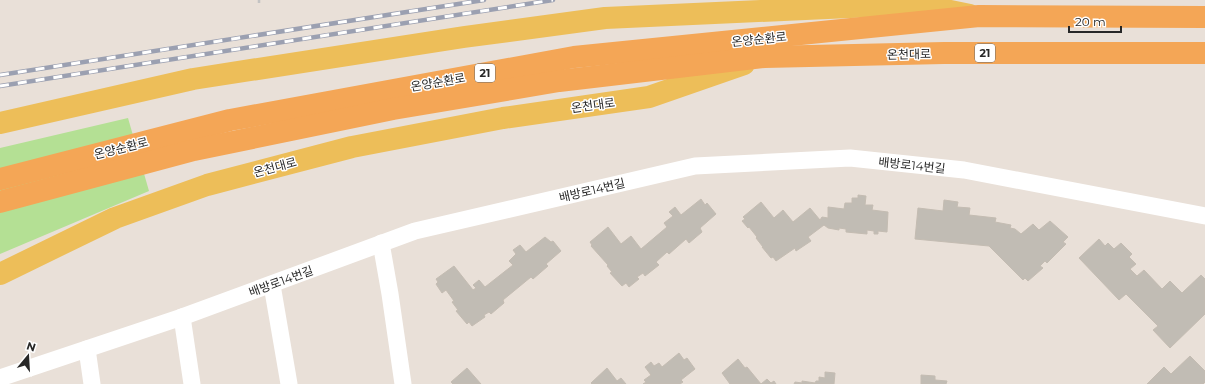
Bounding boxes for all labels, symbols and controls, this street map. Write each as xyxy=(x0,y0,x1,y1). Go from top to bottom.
scale bar xyxy=(1069,8,1121,34)
text: 20 m xyxy=(1075,14,1106,29)
street label: 온양순환로 xyxy=(731,29,787,49)
road number: 21 xyxy=(975,44,995,62)
street label: 온천대로 xyxy=(887,46,931,62)
road number: 21 xyxy=(475,64,495,82)
street label: 온양순환로 xyxy=(410,70,466,94)
street label: 온천대로 xyxy=(570,94,616,116)
street label: 온양순환로 xyxy=(92,134,150,162)
street label: 온천대로 xyxy=(252,154,298,180)
street label: 배방로14번길 xyxy=(878,154,946,176)
street label: 배방로14번길 xyxy=(557,175,627,205)
street label: 배방로14번길 xyxy=(247,262,315,300)
north arrow xyxy=(8,336,48,376)
text: N xyxy=(25,338,37,355)

